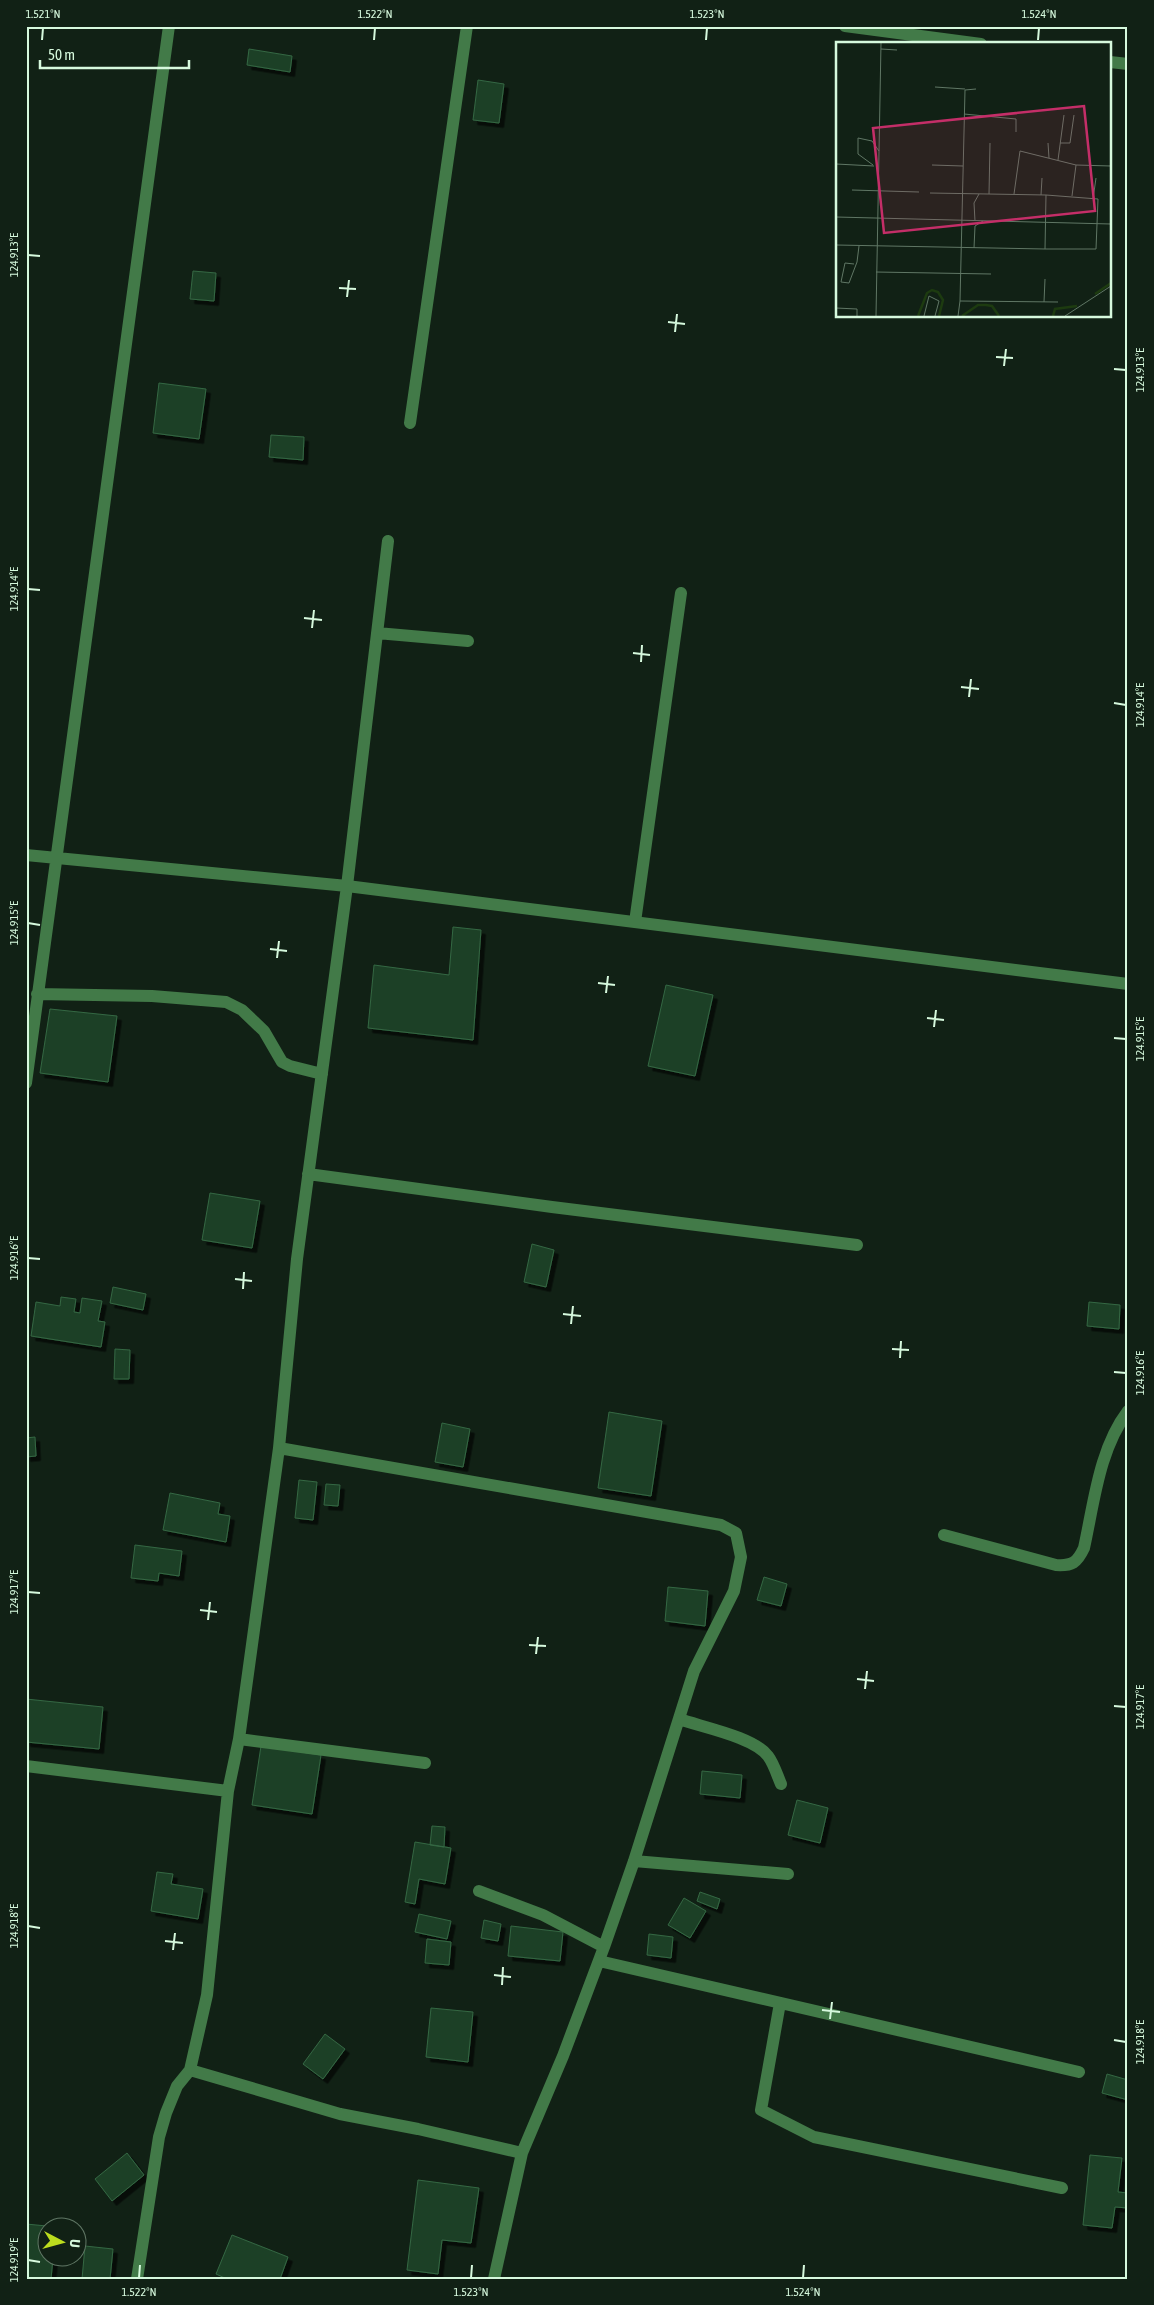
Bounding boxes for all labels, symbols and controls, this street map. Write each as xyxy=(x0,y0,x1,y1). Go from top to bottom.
text: 1.521°N xyxy=(25,7,61,21)
text: 1.522°N xyxy=(357,7,393,21)
text: 1.523°N xyxy=(689,7,725,21)
text: 1.524°N xyxy=(1021,7,1057,21)
scale bar xyxy=(40,38,189,70)
inset map xyxy=(836,42,1112,318)
text: 50 m xyxy=(48,46,75,63)
text: 124.913°E xyxy=(7,233,21,277)
text: 124.913°E xyxy=(1133,348,1147,392)
text: 124.914°E xyxy=(7,567,21,611)
text: 124.914°E xyxy=(1133,683,1147,727)
text: 124.915°E xyxy=(7,901,21,945)
text: 124.915°E xyxy=(1133,1017,1147,1061)
text: 124.916°E xyxy=(7,1236,21,1280)
text: 124.916°E xyxy=(1133,1351,1147,1395)
text: 124.917°E xyxy=(7,1570,21,1614)
text: 124.917°E xyxy=(1133,1685,1147,1729)
text: 124.918°E xyxy=(7,1904,21,1948)
text: 124.918°E xyxy=(1133,2020,1147,2064)
north arrow xyxy=(38,2218,88,2268)
text: 124.919°E xyxy=(7,2238,21,2282)
text: U xyxy=(67,2238,83,2248)
text: 1.522°N xyxy=(121,2285,157,2299)
text: 1.523°N xyxy=(453,2285,489,2299)
text: 1.524°N xyxy=(785,2285,821,2299)

